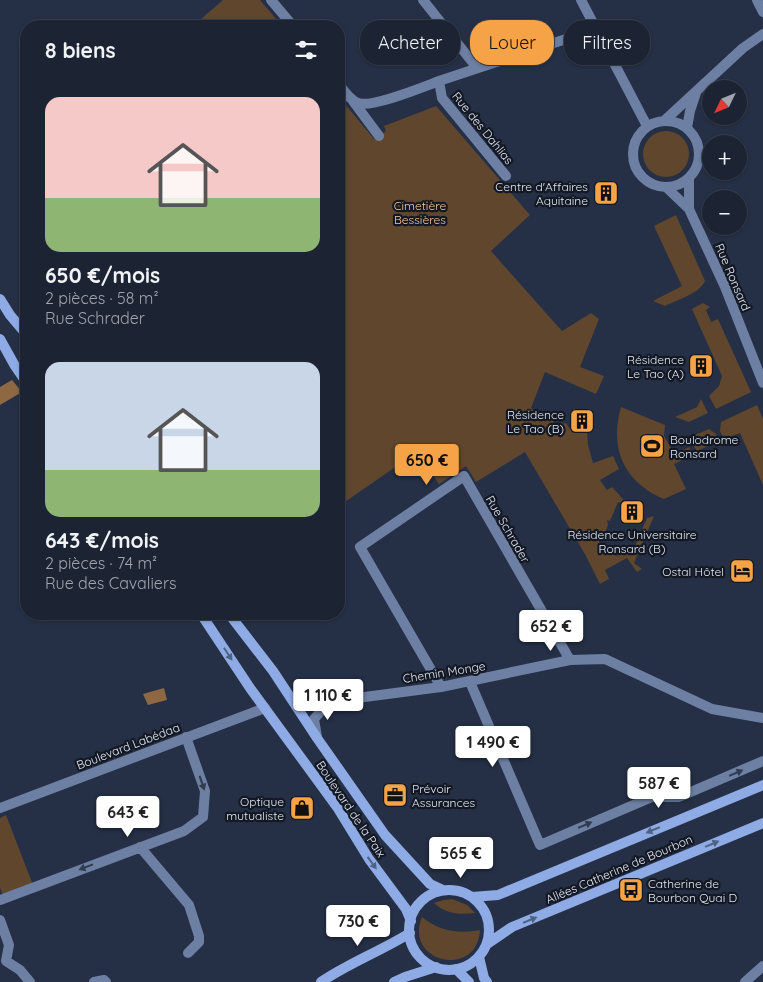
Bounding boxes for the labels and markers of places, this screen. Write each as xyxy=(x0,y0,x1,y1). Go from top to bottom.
place label: Centre d'Affaires Aquitaine xyxy=(495,179,588,208)
building icon: Centre d'Affaires Aquitaine xyxy=(593,180,619,206)
place label: Résidence Le Tao (A) xyxy=(627,352,684,381)
building icon: Résidence Le Tao (A) xyxy=(688,353,714,379)
place label: Résidence Le Tao (B) xyxy=(507,407,564,436)
building icon: Résidence Le Tao (B) xyxy=(569,408,595,434)
place label: Boulodrome Ronsard xyxy=(670,432,739,461)
sports icon: Boulodrome Ronsard xyxy=(639,433,665,459)
pin: 650 € xyxy=(392,444,462,486)
building icon: Résidence Universitaire Ronsard (B) xyxy=(619,499,645,525)
place label: Résidence Universitaire Ronsard (B) xyxy=(567,527,697,556)
hotel icon: Ostal Hôtel xyxy=(729,558,755,584)
place label: Ostal Hôtel xyxy=(662,564,724,579)
pin: 652 € xyxy=(516,610,586,652)
pin: 1 110 € xyxy=(282,678,374,721)
pin: 1 490 € xyxy=(447,726,539,768)
pin: 587 € xyxy=(624,766,694,809)
place label: Prévoir Assurances xyxy=(412,781,476,810)
office icon: Prévoir Assurances xyxy=(382,782,408,808)
place label: Optique mutualiste xyxy=(226,794,284,823)
shop icon: Optique mutualiste xyxy=(289,795,315,821)
pin: 643 € xyxy=(93,796,163,838)
pin: 565 € xyxy=(426,836,496,879)
place label: Catherine de Bourbon Quai D xyxy=(648,876,737,905)
bus stop icon: Catherine de Bourbon Quai D xyxy=(618,877,644,903)
pin: 730 € xyxy=(323,904,393,947)

